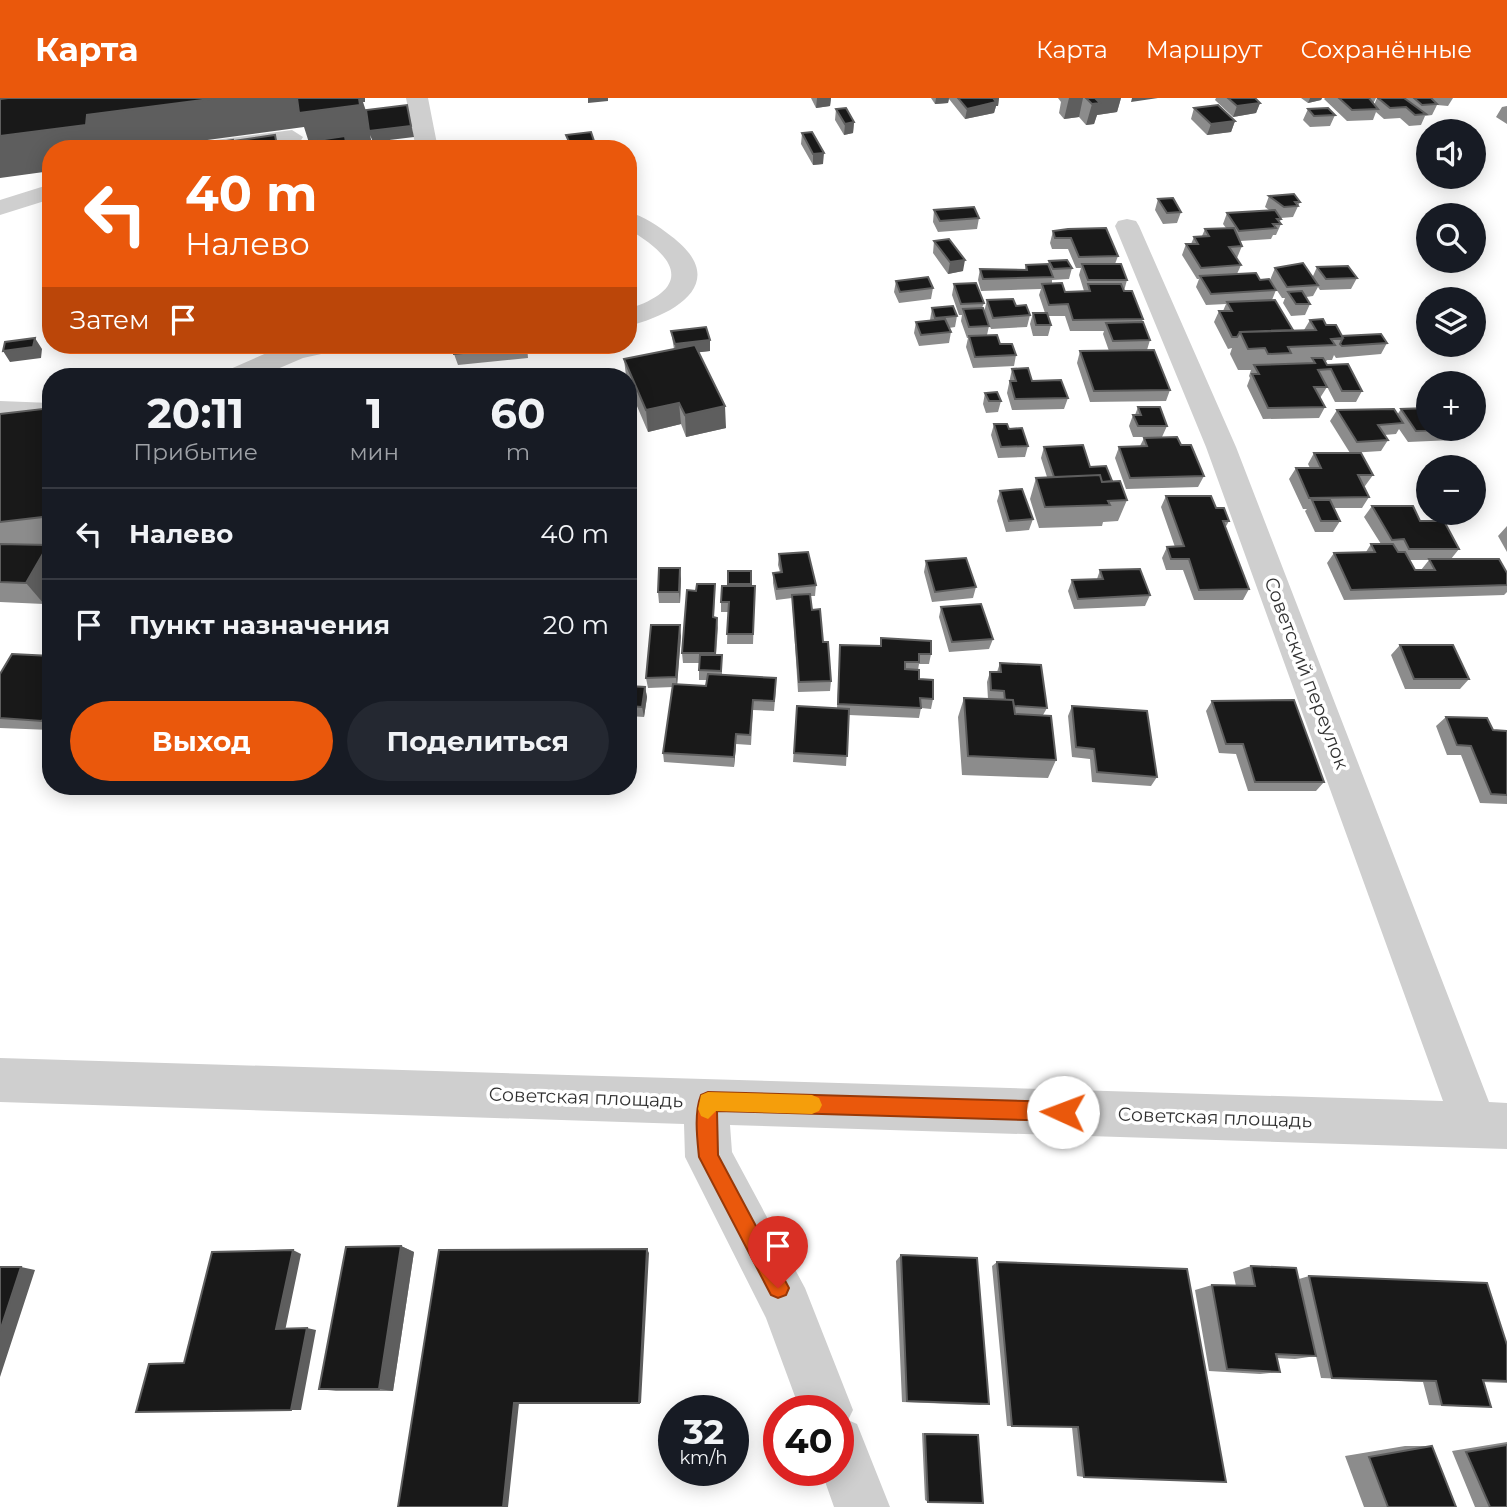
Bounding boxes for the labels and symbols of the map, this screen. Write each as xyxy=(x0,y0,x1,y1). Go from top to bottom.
street label: Советский переулок xyxy=(1259,574,1354,773)
position arrow xyxy=(1026,1075,1100,1149)
street label: Советская площадь xyxy=(488,1083,684,1112)
street label: Советская площадь xyxy=(1117,1103,1313,1132)
pin xyxy=(748,1216,808,1288)
speed limit sign: 40 xyxy=(763,1395,854,1486)

